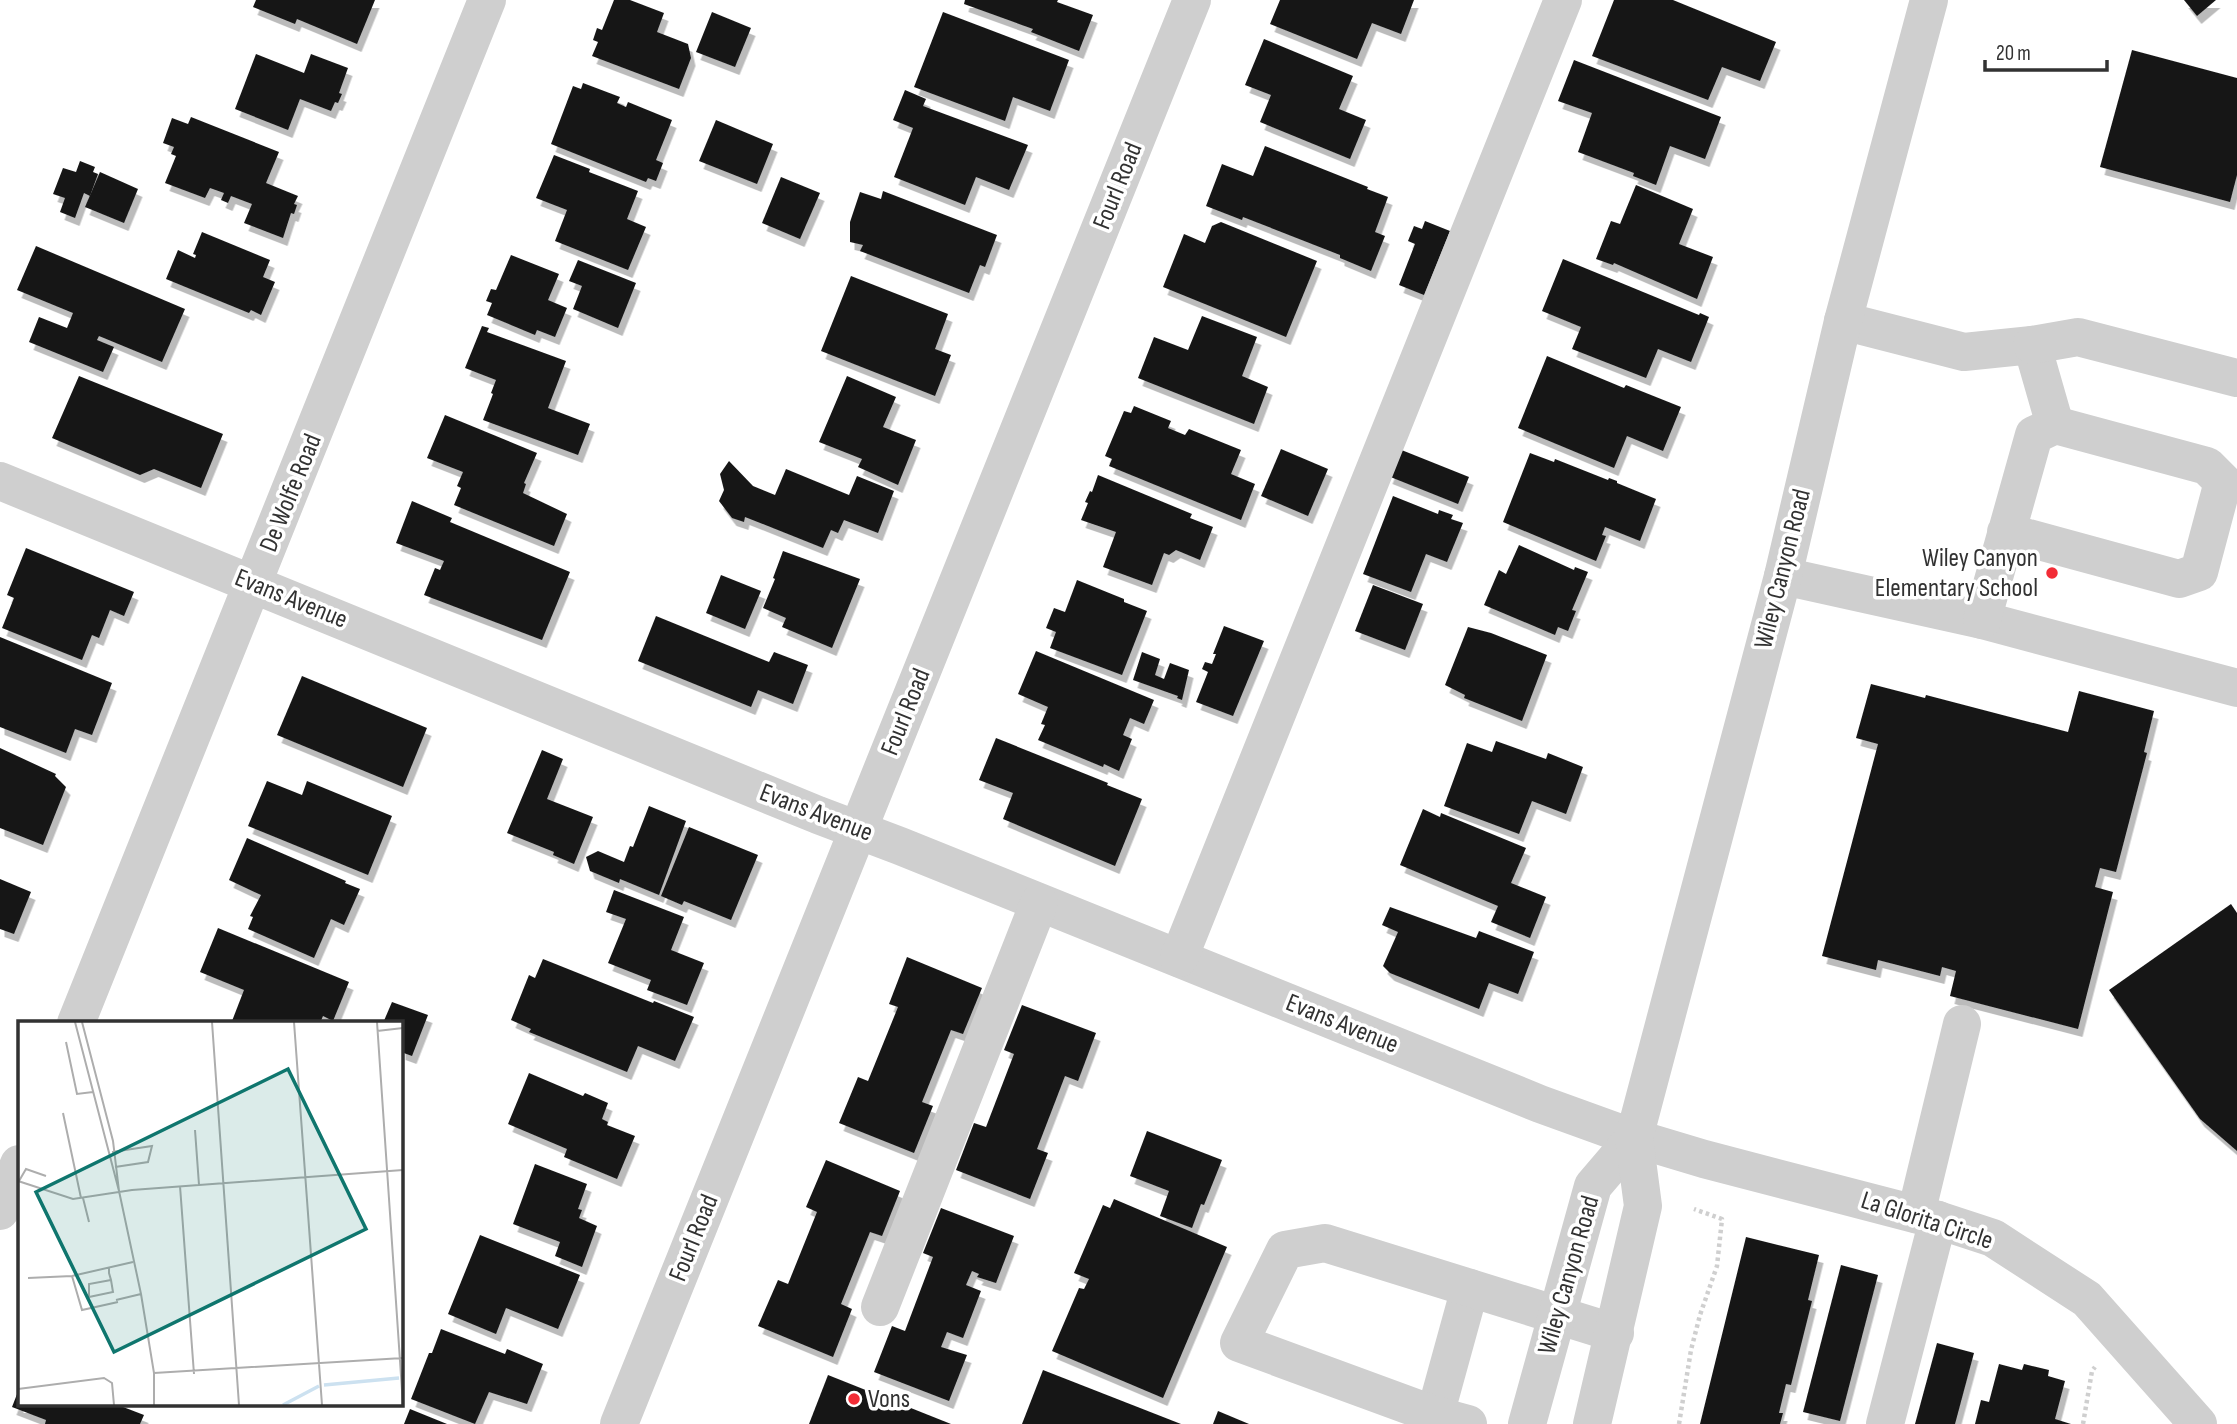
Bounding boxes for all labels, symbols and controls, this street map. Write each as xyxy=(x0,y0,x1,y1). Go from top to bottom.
scale bar xyxy=(1985,28,2108,72)
text: 20 m xyxy=(1996,41,2031,66)
street label: Fourl Road xyxy=(1087,138,1149,234)
street label: De Wolfe Road xyxy=(253,430,329,556)
street label: Wiley Canyon Road xyxy=(1748,486,1818,652)
place label: Wiley Canyon Elementary School xyxy=(1875,543,2038,604)
street label: Evans Avenue xyxy=(230,562,352,636)
marker: Wiley Canyon Elementary School xyxy=(2044,565,2060,581)
street label: Fourl Road xyxy=(875,664,937,760)
street label: Evans Avenue xyxy=(755,777,877,849)
street label: Evans Avenue xyxy=(1281,987,1403,1061)
inset map xyxy=(18,1021,402,1406)
street label: La Glorita Circle xyxy=(1857,1185,1997,1257)
street label: Fourl Road xyxy=(663,1190,725,1286)
street label: Wiley Canyon Road xyxy=(1532,1192,1606,1358)
place label: Vons xyxy=(868,1384,910,1415)
marker: Vons xyxy=(846,1391,862,1407)

